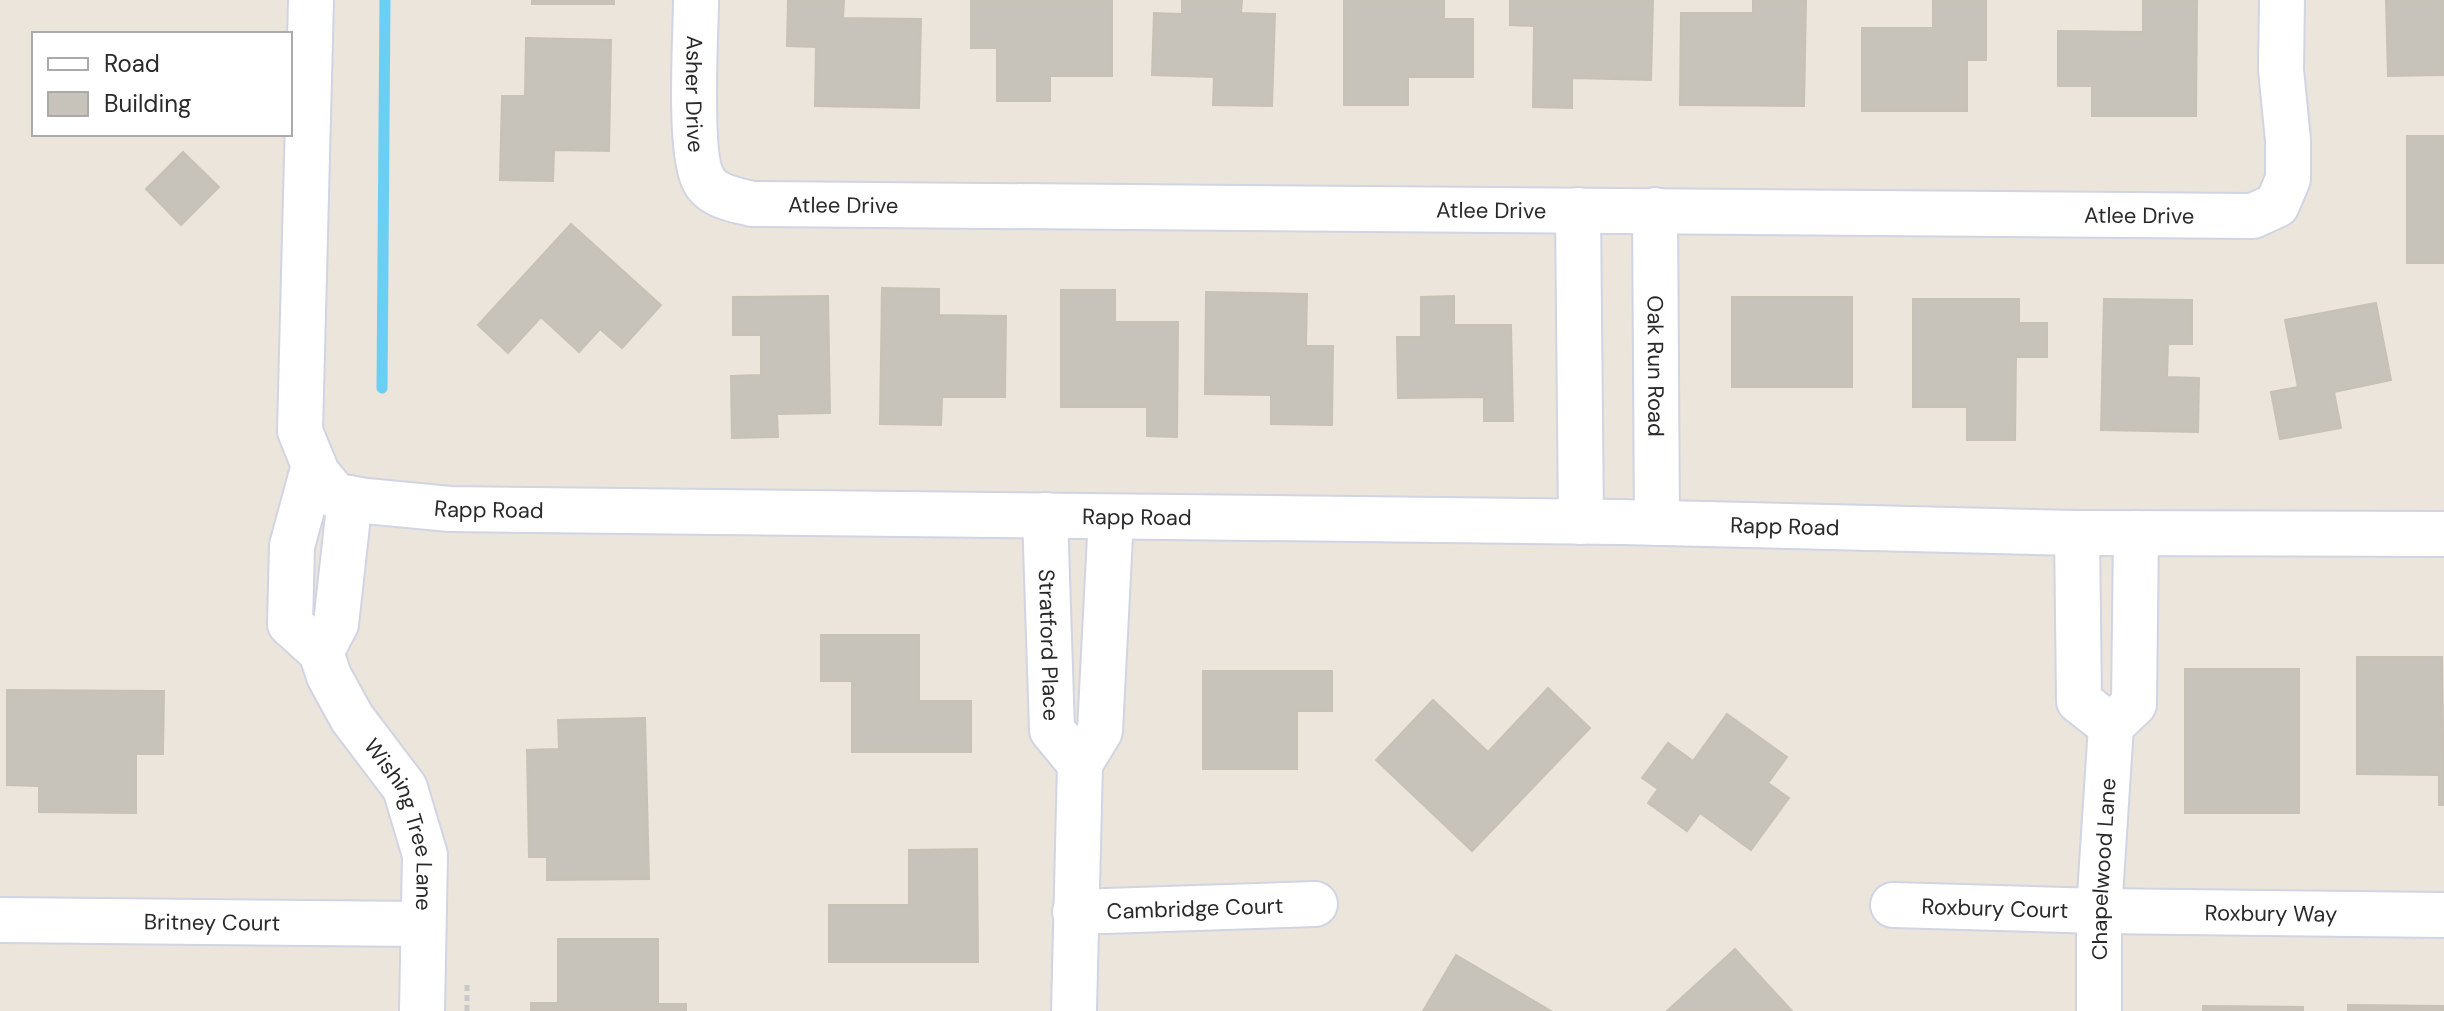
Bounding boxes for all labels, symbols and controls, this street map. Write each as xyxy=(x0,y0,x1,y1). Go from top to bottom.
legend xyxy=(32,32,292,136)
street label: Asher Drive xyxy=(679,35,711,154)
text: Road xyxy=(104,48,160,79)
text: Building xyxy=(104,88,191,119)
street label: Atlee Drive xyxy=(788,190,898,220)
street label: Atlee Drive xyxy=(1436,195,1546,225)
street label: Atlee Drive xyxy=(2084,201,2194,231)
street label: Oak Run Road xyxy=(1641,295,1670,437)
street label: Rapp Road xyxy=(433,494,544,525)
street label: Rapp Road xyxy=(1082,502,1192,532)
street label: Rapp Road xyxy=(1730,511,1840,542)
street label: Stratford Place xyxy=(1032,568,1066,721)
street label: Wishing Tree Lane xyxy=(357,732,439,911)
street label: Chapelwood Lane xyxy=(2085,777,2123,960)
street label: Cambridge Court xyxy=(1106,891,1284,926)
street label: Roxbury Court xyxy=(1921,892,2069,925)
street label: Roxbury Way xyxy=(2204,898,2337,929)
street label: Britney Court xyxy=(144,907,280,938)

